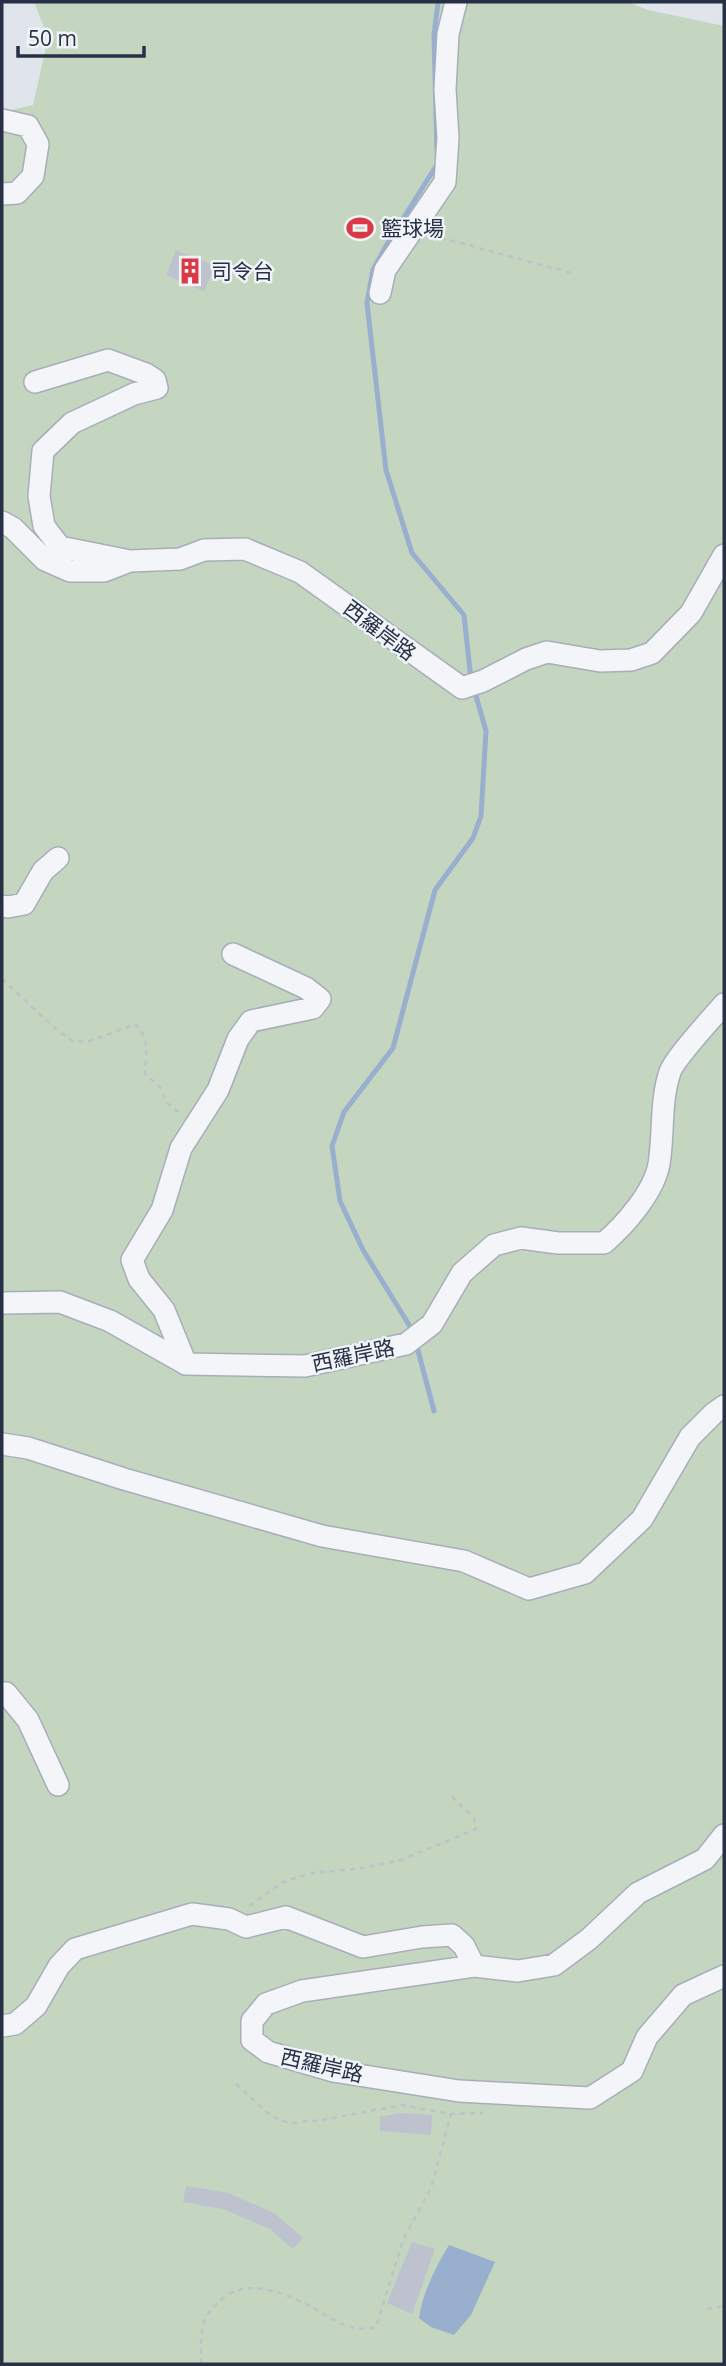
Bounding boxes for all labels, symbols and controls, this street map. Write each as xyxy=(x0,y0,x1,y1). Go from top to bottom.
scale bar xyxy=(18,14,144,58)
text: 50 m xyxy=(28,24,77,52)
sports icon: 籃球場 xyxy=(345,213,375,243)
place label: 籃球場 xyxy=(381,214,444,242)
building icon: 司令台 xyxy=(175,256,205,286)
place label: 司令台 xyxy=(211,257,274,285)
street label: 西羅岸路 xyxy=(338,594,422,666)
street label: 西羅岸路 xyxy=(309,1333,397,1377)
street label: 西羅岸路 xyxy=(278,2042,366,2088)

